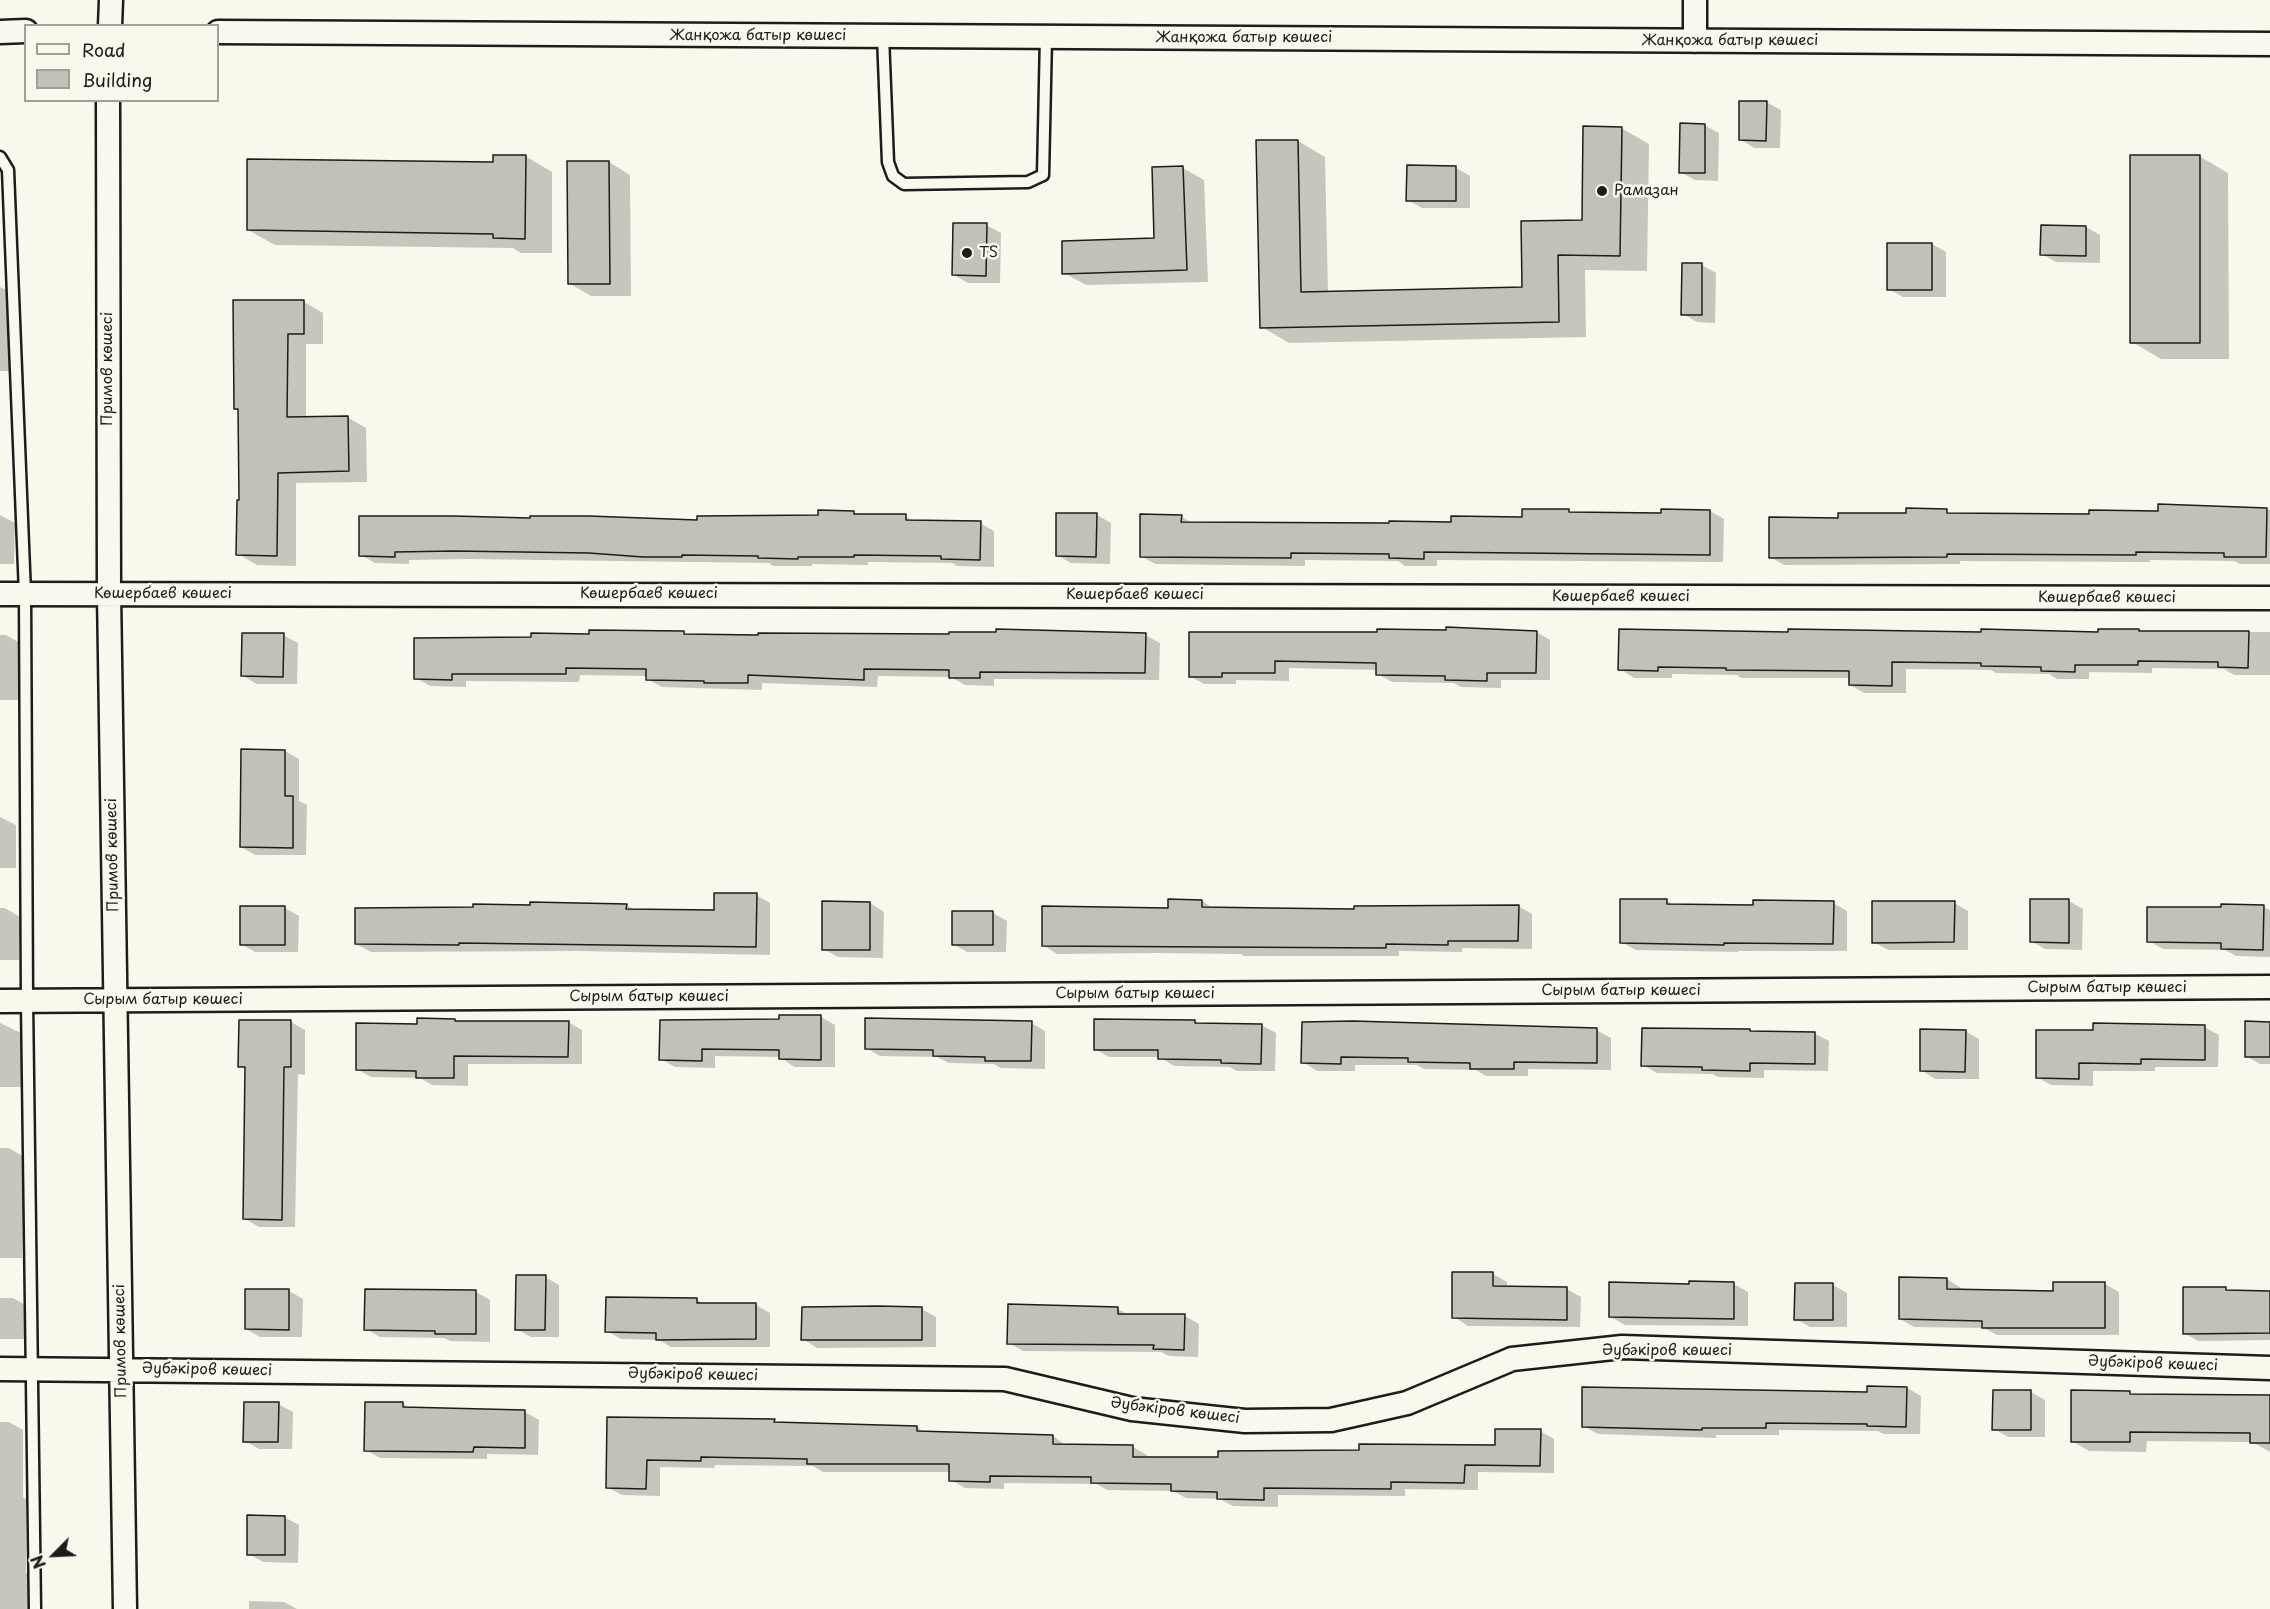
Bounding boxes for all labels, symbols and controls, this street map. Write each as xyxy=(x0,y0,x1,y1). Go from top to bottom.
legend xyxy=(24,24,219,102)
street label: Жанқожа батыр көшесі xyxy=(670,27,846,45)
street label: Жанқожа батыр көшесі xyxy=(1156,29,1332,47)
street label: Жанқожа батыр көшесі xyxy=(1642,32,1818,50)
text: Road xyxy=(82,36,126,63)
text: Building xyxy=(82,66,152,93)
place label: Рамазан xyxy=(1614,182,1679,200)
marker: Рамазан xyxy=(1595,184,1609,198)
place label: TS xyxy=(979,244,998,262)
marker: TS xyxy=(960,246,974,260)
street label: Примов көшесі xyxy=(99,312,117,426)
street label: Көшербаев көшесі xyxy=(94,585,232,603)
street label: Көшербаев көшесі xyxy=(580,585,718,603)
street label: Көшербаев көшесі xyxy=(1066,586,1204,604)
street label: Көшербаев көшесі xyxy=(1552,588,1690,606)
street label: Көшербаев көшесі xyxy=(2038,589,2176,607)
street label: Примов көшесі xyxy=(103,798,123,912)
street label: Сырым батыр көшесі xyxy=(2027,979,2187,997)
street label: Сырым батыр көшесі xyxy=(1541,982,1701,1000)
street label: Сырым батыр көшесі xyxy=(1055,985,1215,1003)
street label: Сырым батыр көшесі xyxy=(569,988,729,1006)
street label: Сырым батыр көшесі xyxy=(83,991,243,1009)
street label: Примов көшесі xyxy=(111,1284,131,1398)
street label: Әубәкіров көшесі xyxy=(1602,1342,1732,1360)
street label: Әубәкіров көшесі xyxy=(2088,1353,2218,1375)
street label: Әубәкіров көшесі xyxy=(142,1360,272,1380)
street label: Әубәкіров көшесі xyxy=(628,1365,758,1385)
street label: Әубәкіров көшесі xyxy=(1109,1394,1241,1428)
north arrow xyxy=(24,1525,84,1585)
text: N xyxy=(24,1552,51,1573)

